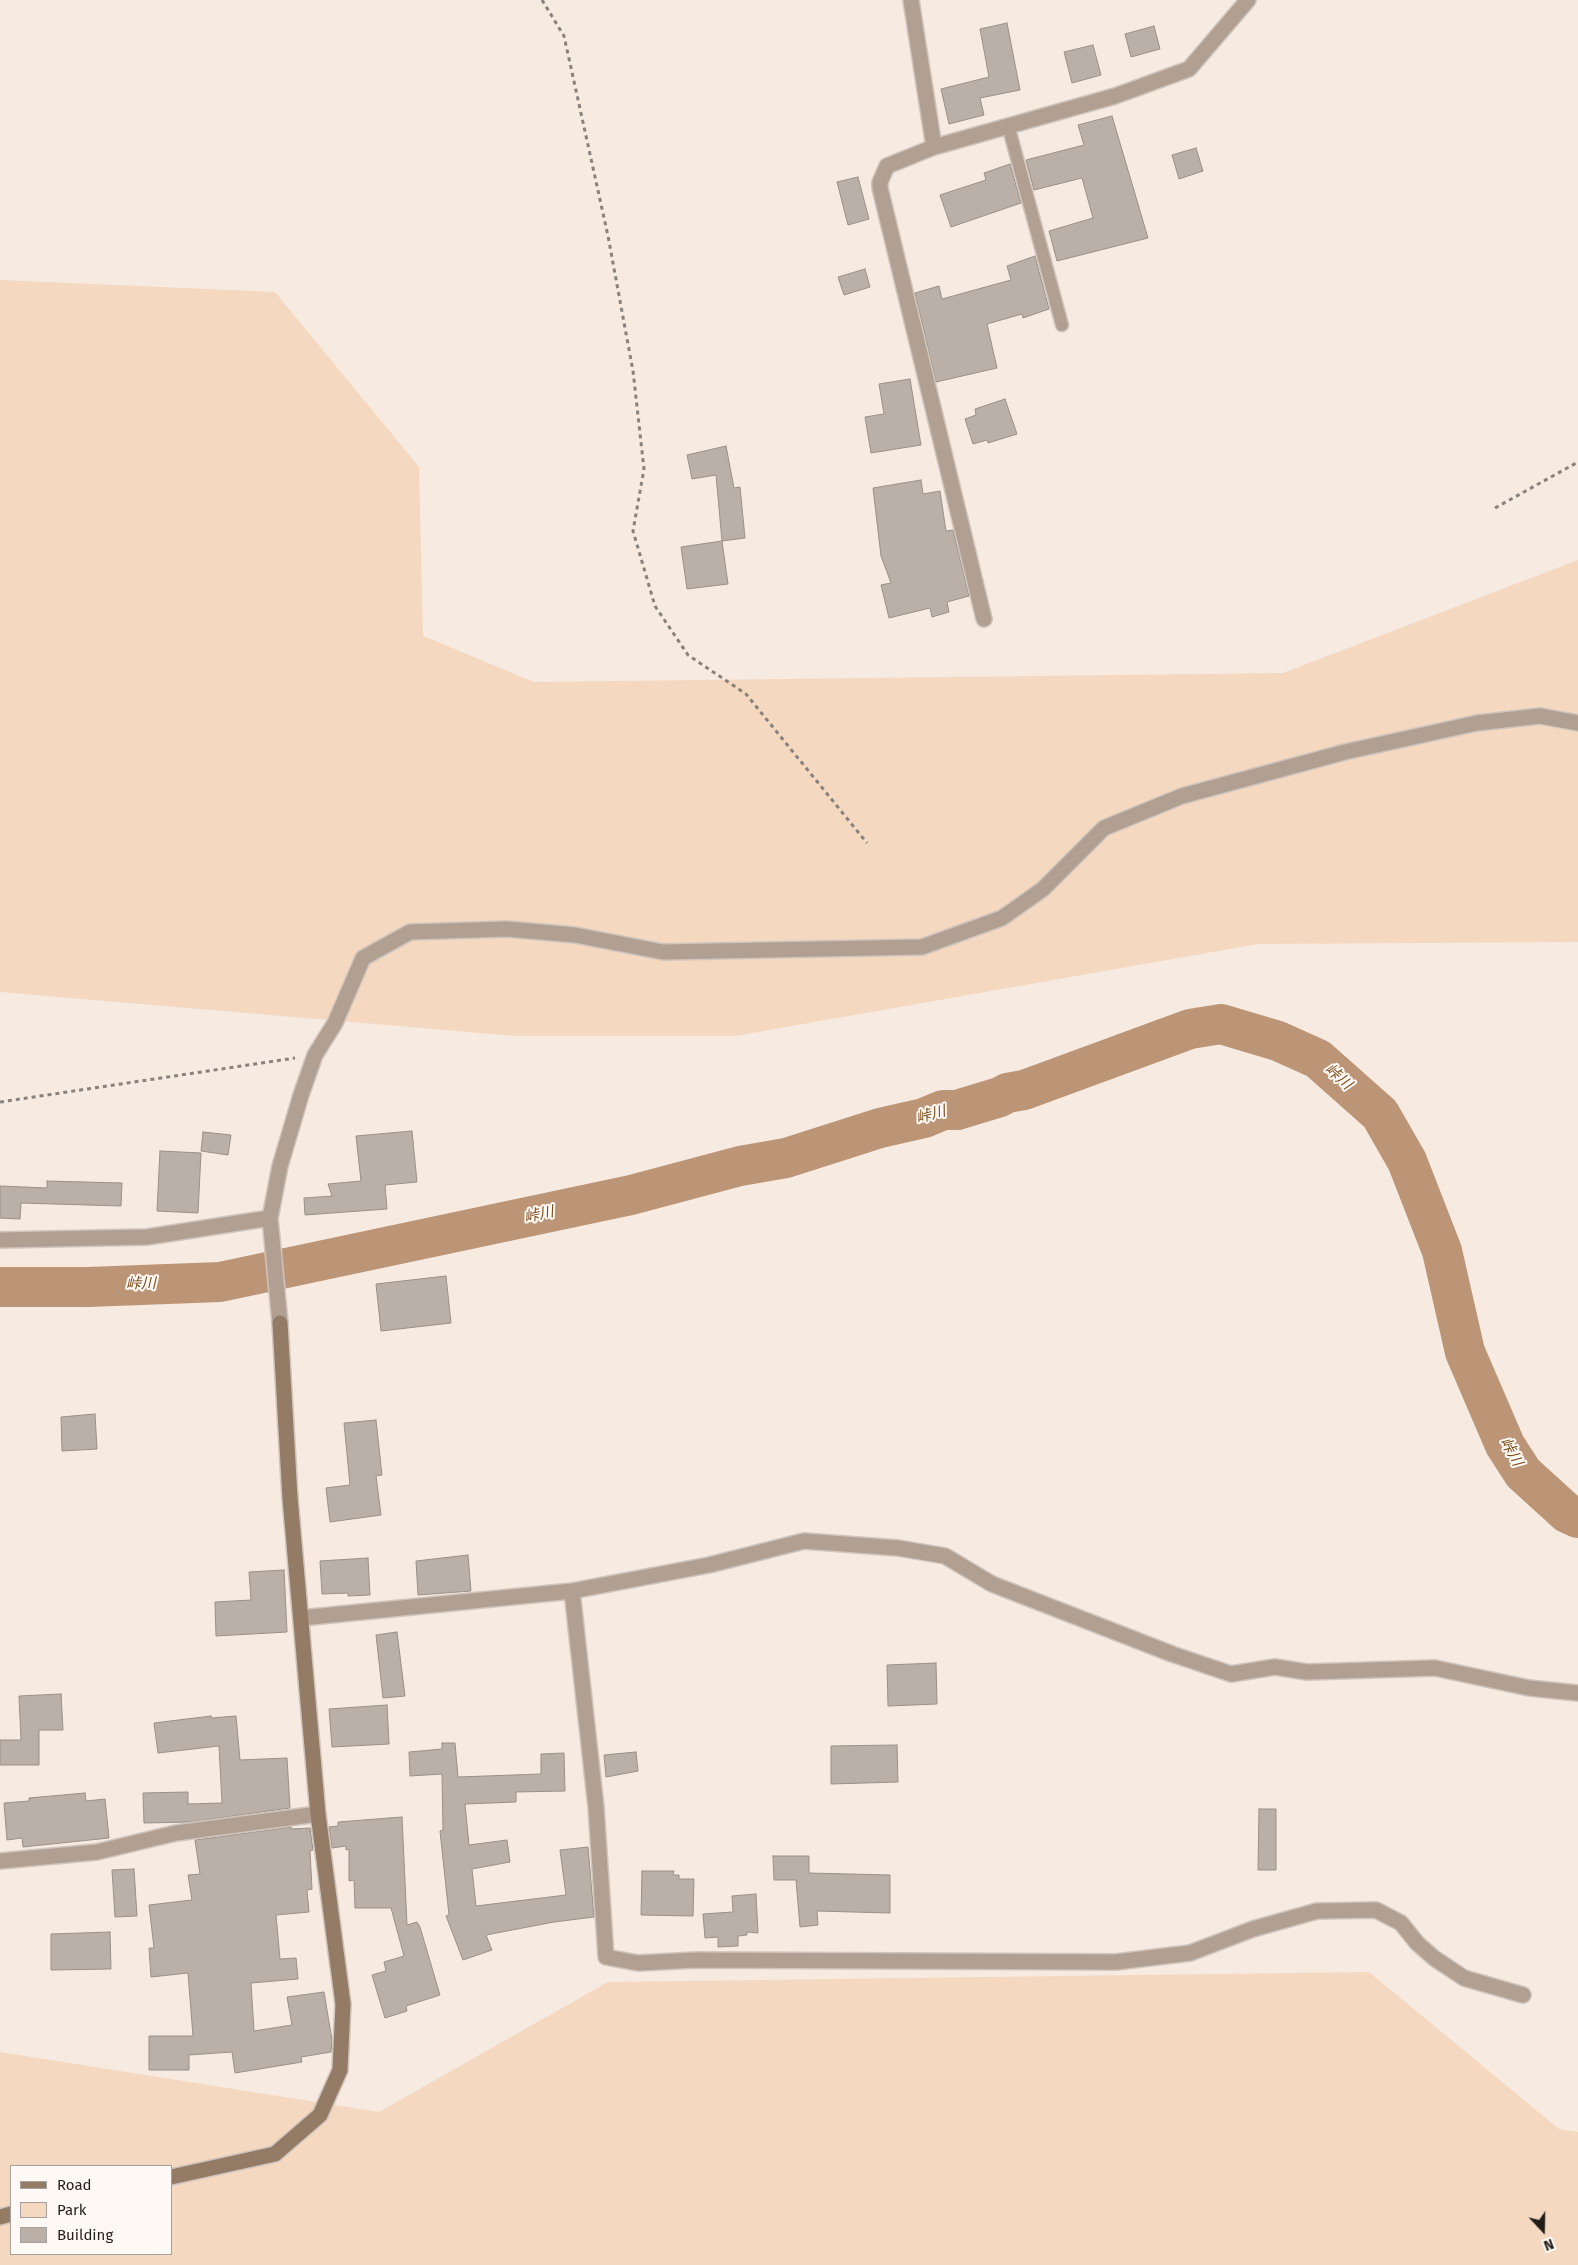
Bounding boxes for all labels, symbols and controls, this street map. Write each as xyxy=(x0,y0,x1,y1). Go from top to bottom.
water label: 峠川 xyxy=(1321,1060,1355,1094)
water label: 峠川 xyxy=(914,1102,948,1128)
water label: 峠川 xyxy=(522,1203,556,1227)
water label: 峠川 xyxy=(126,1275,156,1293)
water label: 峠川 xyxy=(1496,1435,1526,1469)
legend xyxy=(10,2165,172,2255)
text: Road xyxy=(57,2176,92,2194)
text: Park xyxy=(57,2201,87,2219)
north arrow xyxy=(1518,2205,1568,2255)
text: Building xyxy=(57,2226,113,2244)
text: N xyxy=(1541,2235,1556,2254)

